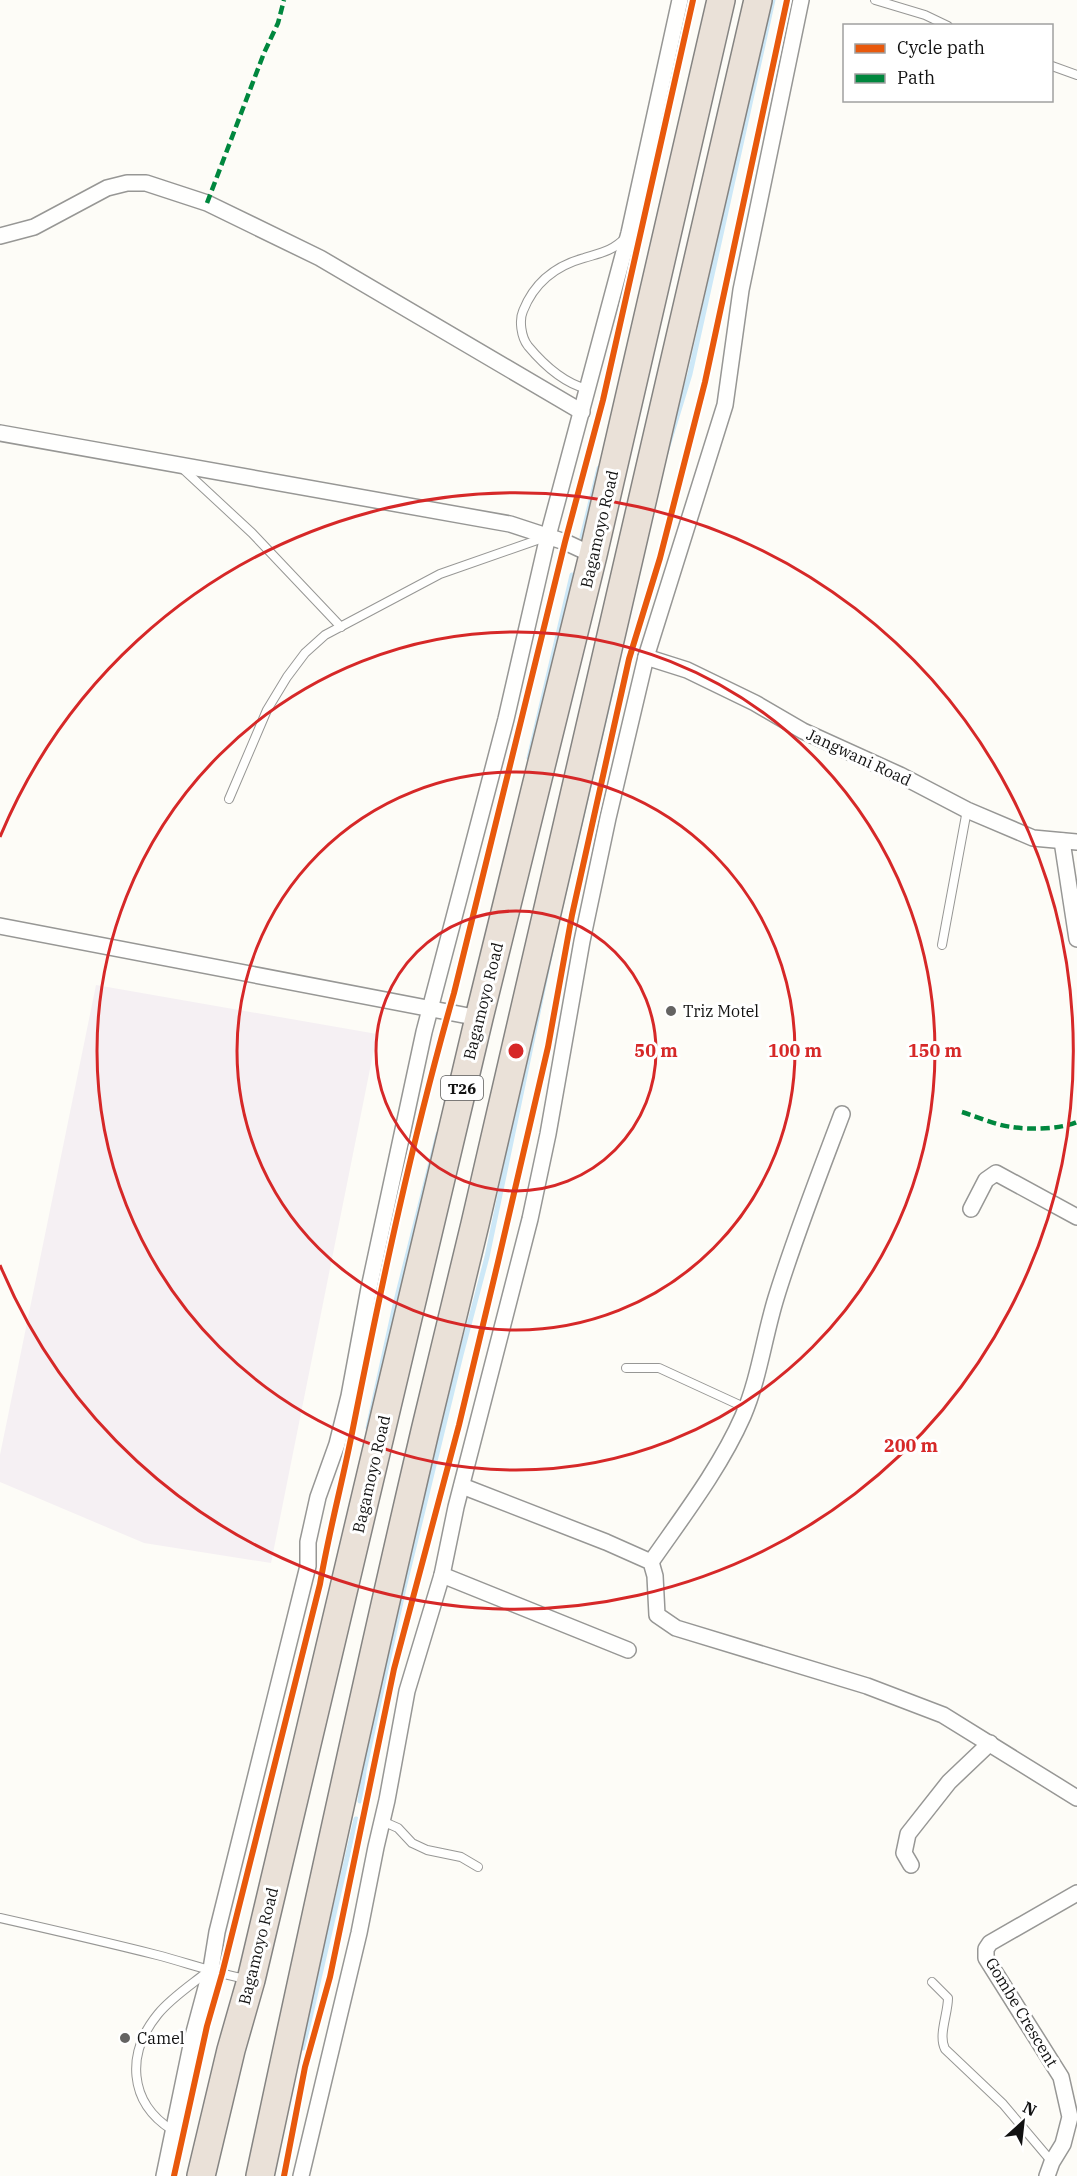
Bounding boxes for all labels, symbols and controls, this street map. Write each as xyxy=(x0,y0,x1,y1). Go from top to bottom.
legend xyxy=(843,24,1053,102)
text: Cycle path xyxy=(897,36,985,59)
text: Path xyxy=(897,66,935,89)
street label: Bagamoyo Road xyxy=(576,468,622,590)
street label: Jangwani Road xyxy=(804,724,915,790)
street label: Bagamoyo Road xyxy=(459,940,507,1062)
place label: Triz Motel xyxy=(683,1001,759,1021)
marker: Triz Motel xyxy=(664,1004,678,1018)
text: 50 m xyxy=(634,1039,678,1062)
text: 100 m xyxy=(768,1039,823,1062)
text: 150 m xyxy=(908,1039,963,1062)
centre of rings xyxy=(506,1041,526,1061)
road number: T26 xyxy=(441,1076,483,1100)
street label: Bagamoyo Road xyxy=(348,1413,394,1535)
text: 200 m xyxy=(884,1434,939,1457)
street label: Bagamoyo Road xyxy=(234,1885,282,2007)
street label: Gombe Crescent xyxy=(981,1954,1063,2071)
place label: Camel xyxy=(137,2028,185,2048)
marker: Camel xyxy=(118,2031,132,2045)
north arrow xyxy=(993,2092,1053,2152)
text: N xyxy=(1020,2097,1040,2120)

